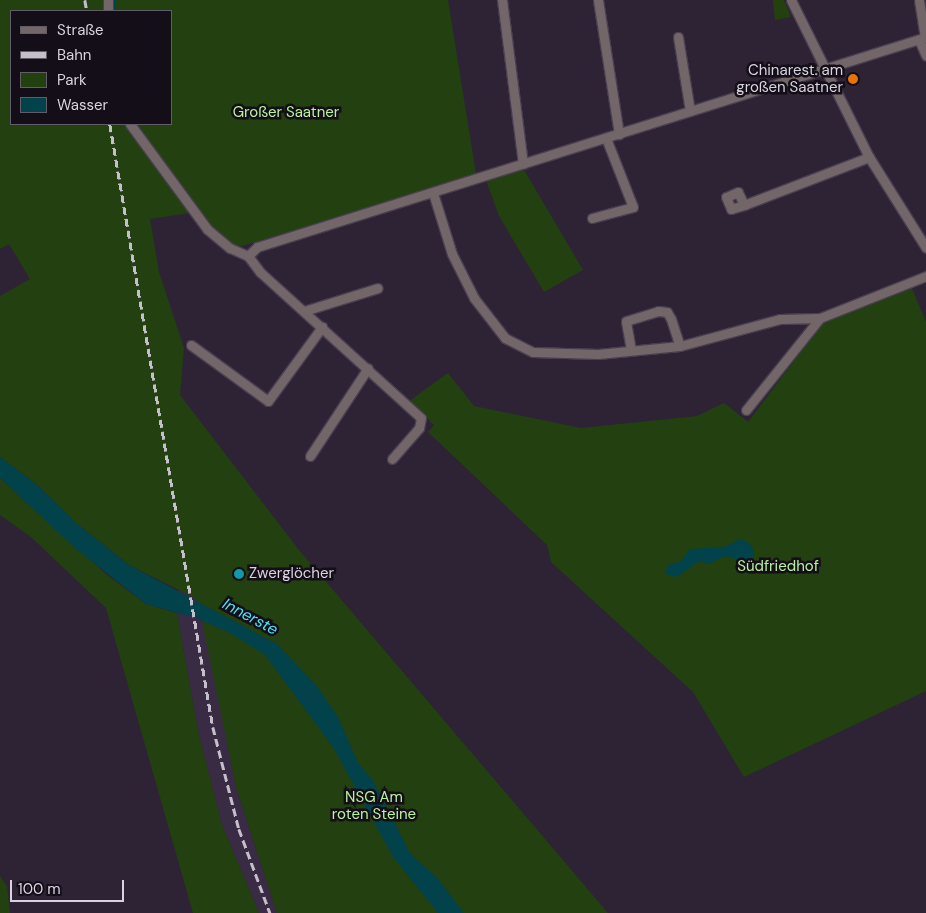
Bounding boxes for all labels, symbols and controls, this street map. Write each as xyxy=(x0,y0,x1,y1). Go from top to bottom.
legend xyxy=(10,10,172,125)
text: Straße xyxy=(57,20,104,40)
text: Bahn xyxy=(57,45,91,65)
place label: Chinarest. am großen Saatner xyxy=(736,61,843,96)
text: Park xyxy=(57,70,87,90)
marker: Chinarest. am großen Saatner xyxy=(847,73,859,85)
text: Wasser xyxy=(57,95,108,115)
park label: Großer Saatner xyxy=(233,104,339,122)
park label: Südfriedhof xyxy=(737,558,819,576)
place label: Zwerglöcher xyxy=(249,565,334,583)
marker: Zwerglöcher xyxy=(233,568,245,580)
water label: Innerste xyxy=(219,594,281,640)
park label: NSG Am roten Steine xyxy=(332,788,416,823)
scale bar xyxy=(12,870,126,902)
text: 100 m xyxy=(18,879,61,899)

